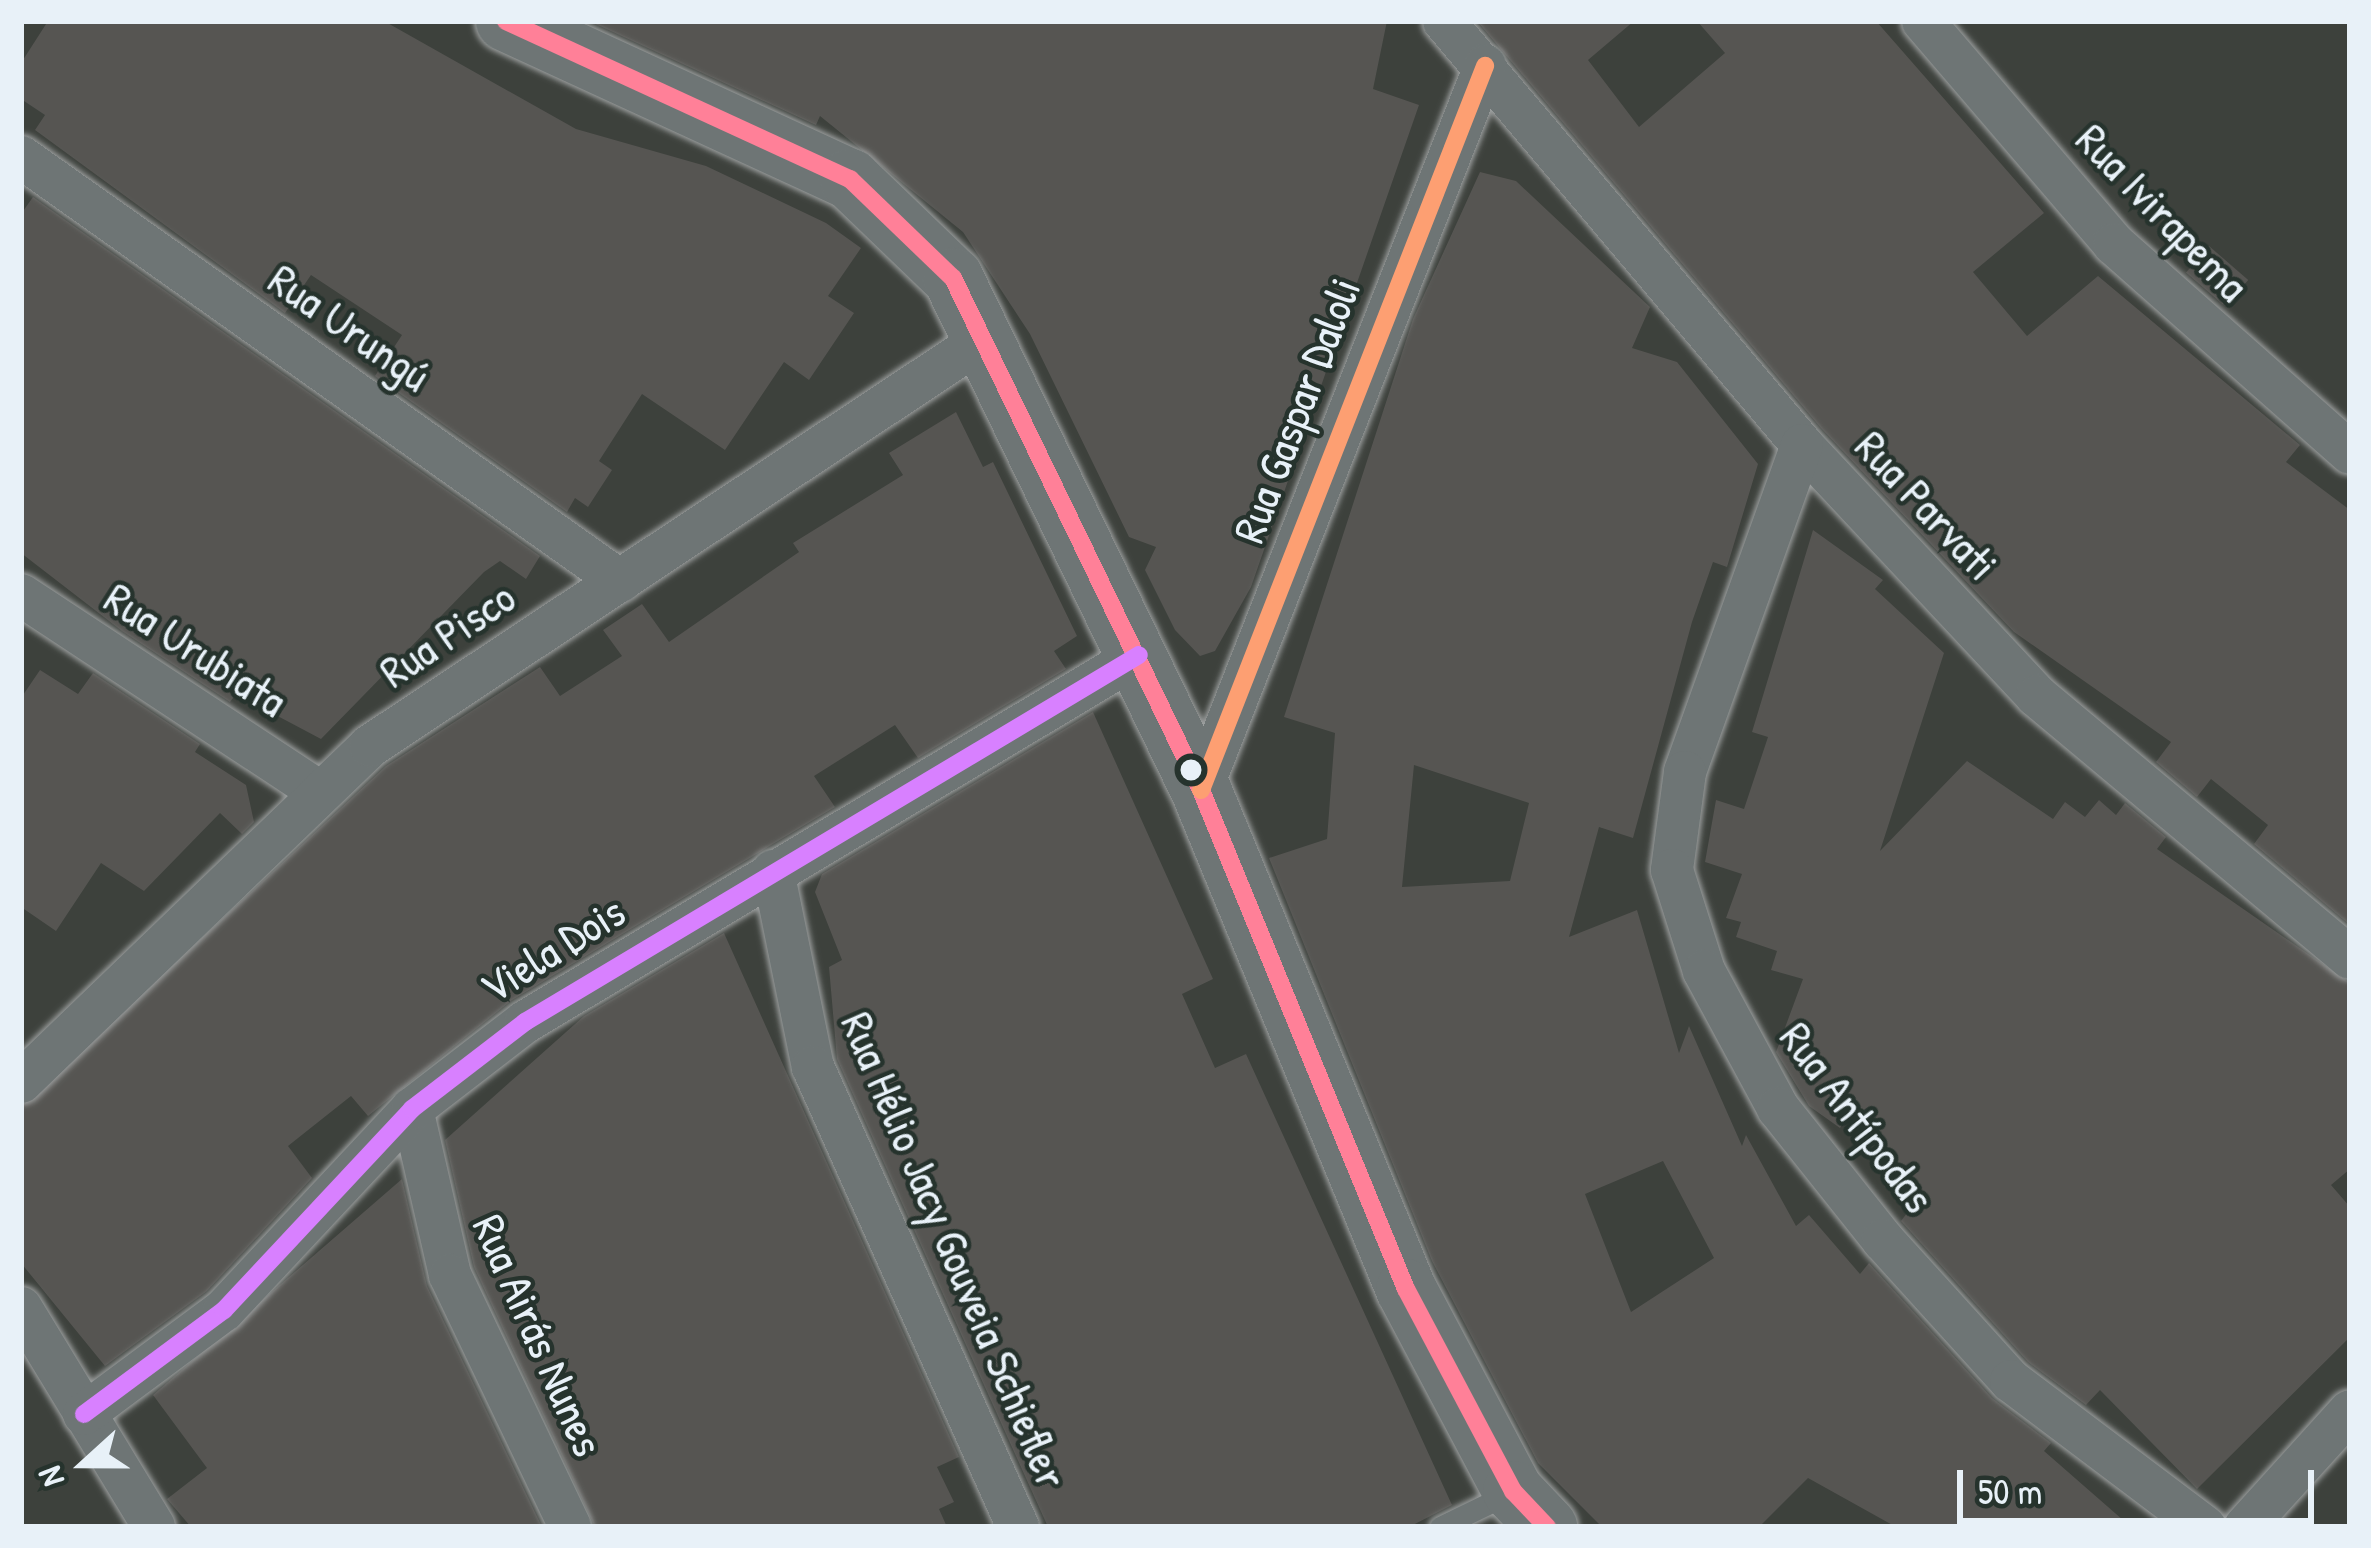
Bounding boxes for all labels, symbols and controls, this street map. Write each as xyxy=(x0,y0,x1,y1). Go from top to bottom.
street label: Rua Ivirapema xyxy=(2065,112,2261,312)
street label: Rua Urungú xyxy=(259,252,441,402)
street label: Rua Gaspar Daloli xyxy=(1221,270,1371,550)
street label: Rua Parvati xyxy=(1844,419,2010,591)
street label: Rua Pisco xyxy=(369,569,525,699)
street label: Rua Urubiata xyxy=(95,570,297,728)
unlabelled marker xyxy=(1180,759,1202,781)
street label: Viela Dois xyxy=(470,884,634,1014)
street label: Rua Hélio Jacy Gouveia Schiefler xyxy=(830,1004,1080,1496)
street label: Rua Antípodas xyxy=(1769,1011,1947,1223)
street label: Rua Airás Nunes xyxy=(462,1206,616,1464)
north arrow xyxy=(24,1404,144,1524)
scale bar xyxy=(1963,1446,2320,1520)
text: N xyxy=(27,1461,74,1493)
text: 50 m xyxy=(1978,1466,2042,1515)

